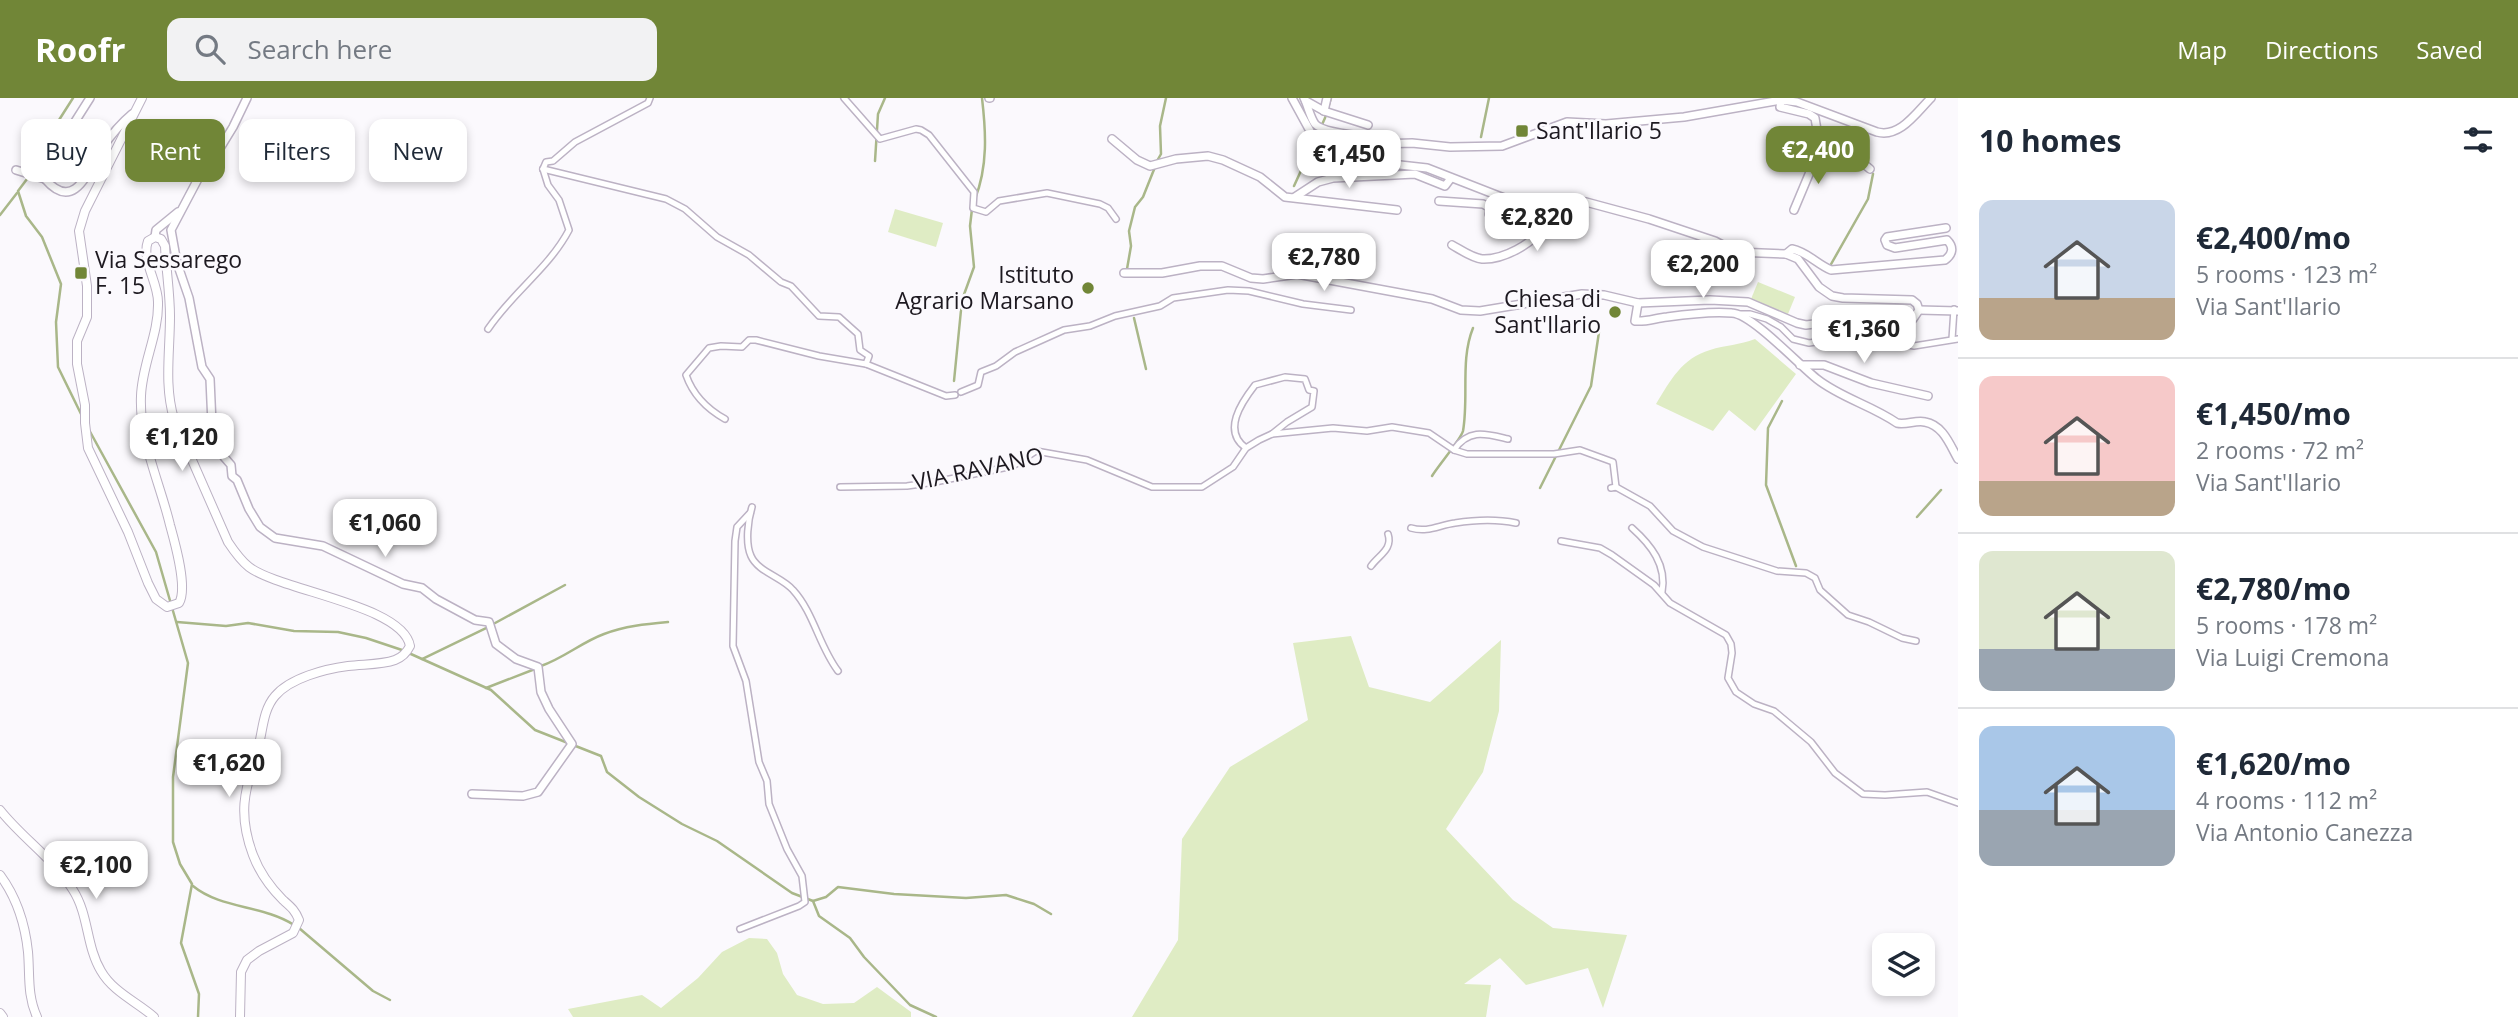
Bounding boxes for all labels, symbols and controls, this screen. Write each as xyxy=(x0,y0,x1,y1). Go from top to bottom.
search box xyxy=(167,18,657,81)
text: Roofr xyxy=(35,27,125,72)
icon: search xyxy=(191,30,229,68)
text: Search here xyxy=(247,31,392,67)
text: Map xyxy=(2177,33,2227,66)
text: Directions xyxy=(2265,33,2378,66)
text: Saved xyxy=(2416,33,2483,66)
place label: Sant'Ilario 5 xyxy=(1536,114,1662,146)
chip: Buy xyxy=(21,119,111,182)
chip: Rent xyxy=(125,119,225,182)
chip: Filters xyxy=(239,119,355,182)
chip: New xyxy=(369,119,467,182)
text: 10 homes xyxy=(1979,120,2122,161)
icon: filters xyxy=(2459,121,2497,159)
marker: Sant'Ilario 5 xyxy=(1514,123,1530,139)
pin: €2,400 xyxy=(1761,126,1875,186)
pin: €1,450 xyxy=(1292,130,1406,190)
text: €2,400 xyxy=(1782,133,1854,165)
text: €1,450 xyxy=(1313,137,1385,169)
pin: €2,820 xyxy=(1480,194,1594,253)
text: €2,820 xyxy=(1501,200,1573,232)
text: €2,400/mo xyxy=(2196,217,2351,258)
icon: home xyxy=(2035,228,2119,312)
pin: €2,780 xyxy=(1267,234,1381,293)
text: €2,780 xyxy=(1288,240,1360,272)
pin: €2,200 xyxy=(1646,240,1760,300)
place label: Via Sessarego F. 15 xyxy=(95,243,242,301)
text: €2,200 xyxy=(1667,247,1739,279)
place label: Istituto Agrario Marsano xyxy=(895,258,1074,316)
text: 5 rooms · 123 m² xyxy=(2196,258,2377,290)
marker: Via Sessarego F. 15 xyxy=(73,265,89,281)
marker: Istituto Agrario Marsano xyxy=(1080,280,1096,296)
place label: Chiesa di Sant'Ilario xyxy=(1494,282,1601,340)
text: Via Sant'Ilario xyxy=(2196,290,2341,322)
marker: Chiesa di Sant'Ilario xyxy=(1607,304,1623,320)
pin: €1,360 xyxy=(1807,306,1921,365)
text: €1,360 xyxy=(1828,312,1900,344)
text: €1,450/mo xyxy=(2196,393,2351,434)
icon: home xyxy=(2035,404,2119,488)
pin: €1,120 xyxy=(125,414,239,473)
text: €1,120 xyxy=(146,420,218,452)
text: 2 rooms · 72 m² xyxy=(2196,434,2364,466)
street label: VIA RAVANO xyxy=(909,439,1046,497)
text: Via Sant'Ilario xyxy=(2196,466,2341,498)
pin: €1,060 xyxy=(328,500,442,559)
text: €1,060 xyxy=(349,506,421,538)
text: €2,780/mo xyxy=(2196,568,2351,609)
icon: home xyxy=(2035,579,2119,663)
text: 5 rooms · 178 m² xyxy=(2196,609,2377,641)
text: Via Luigi Cremona xyxy=(2196,641,2389,673)
pin: €1,620 xyxy=(172,740,286,799)
text: €1,620/mo xyxy=(2196,743,2351,784)
text: €1,620 xyxy=(193,746,265,778)
icon: home xyxy=(2035,754,2119,838)
text: 4 rooms · 112 m² xyxy=(2196,784,2377,816)
text: Via Antonio Canezza xyxy=(2196,816,2413,848)
pin: €2,100 xyxy=(39,842,153,901)
text: €2,100 xyxy=(60,848,132,880)
map controls xyxy=(1872,933,1935,996)
button: layers xyxy=(1872,933,1935,996)

